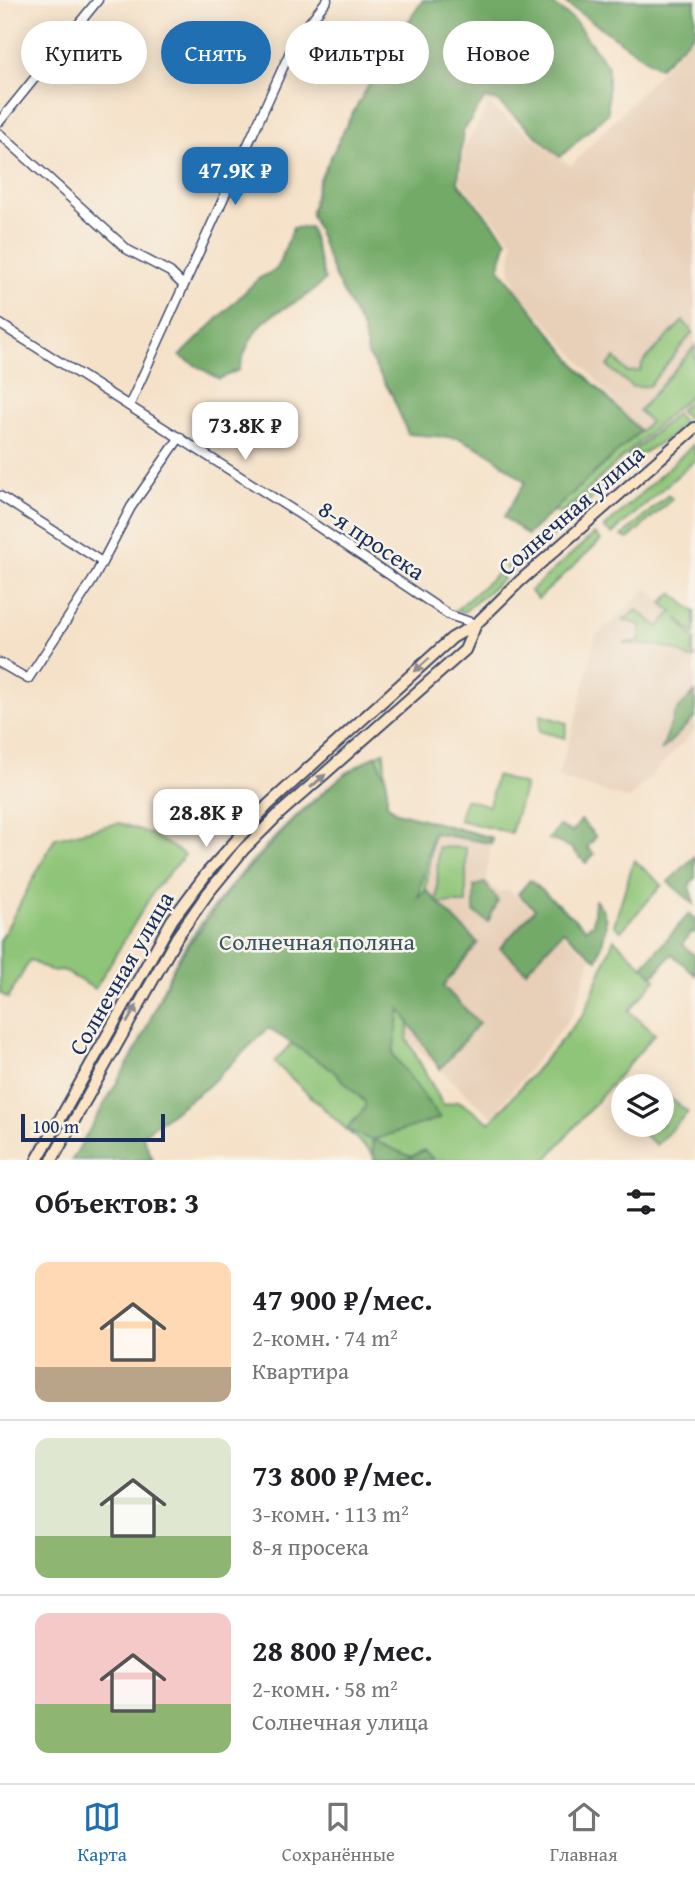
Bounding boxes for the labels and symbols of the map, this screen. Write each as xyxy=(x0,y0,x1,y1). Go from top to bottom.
pin: 47.9K ₽ xyxy=(170,148,300,207)
pin: 73.8K ₽ xyxy=(180,402,310,462)
street label: Солнечная улица xyxy=(490,436,652,584)
street label: 8-я просека xyxy=(312,491,433,589)
one-way arrow xyxy=(413,657,431,673)
one-way arrow xyxy=(309,773,327,789)
pin: 28.8K ₽ xyxy=(141,790,271,849)
street label: Солнечная улица xyxy=(60,884,182,1061)
park label: Солнечная поляна xyxy=(219,924,415,959)
one-way arrow xyxy=(126,1005,138,1024)
scale bar xyxy=(21,1111,164,1143)

